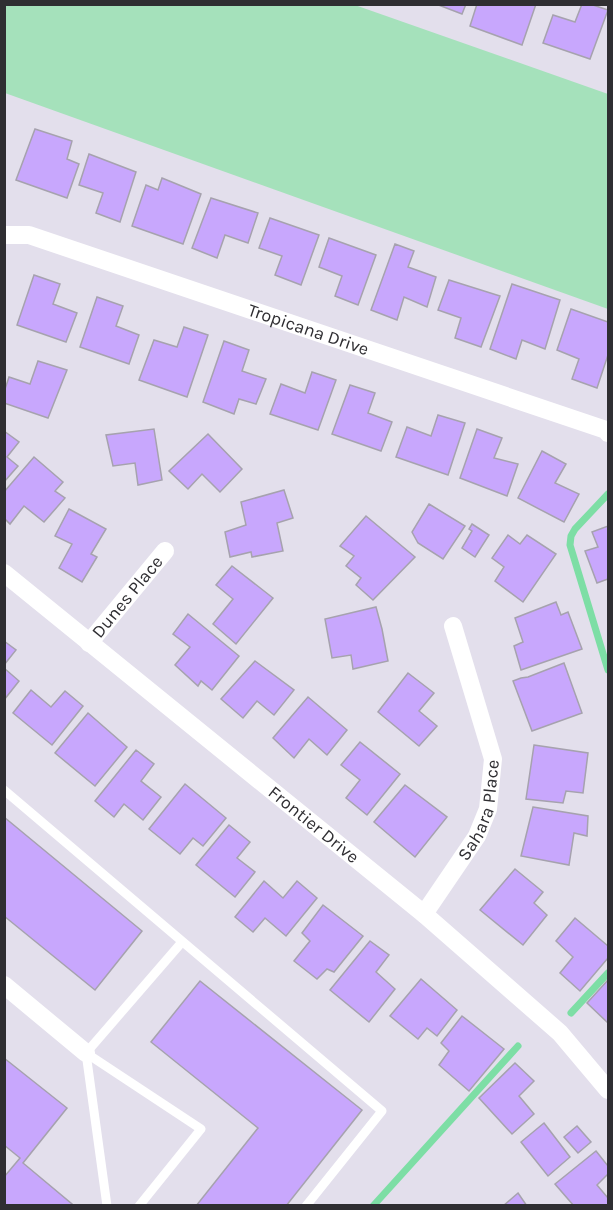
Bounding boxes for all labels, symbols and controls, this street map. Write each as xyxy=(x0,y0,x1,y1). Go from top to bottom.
street label: Tropicana Drive xyxy=(245,299,372,360)
street label: Dunes Place xyxy=(87,551,168,642)
street label: Sahara Place xyxy=(453,759,504,865)
street label: Frontier Drive xyxy=(264,781,364,868)

